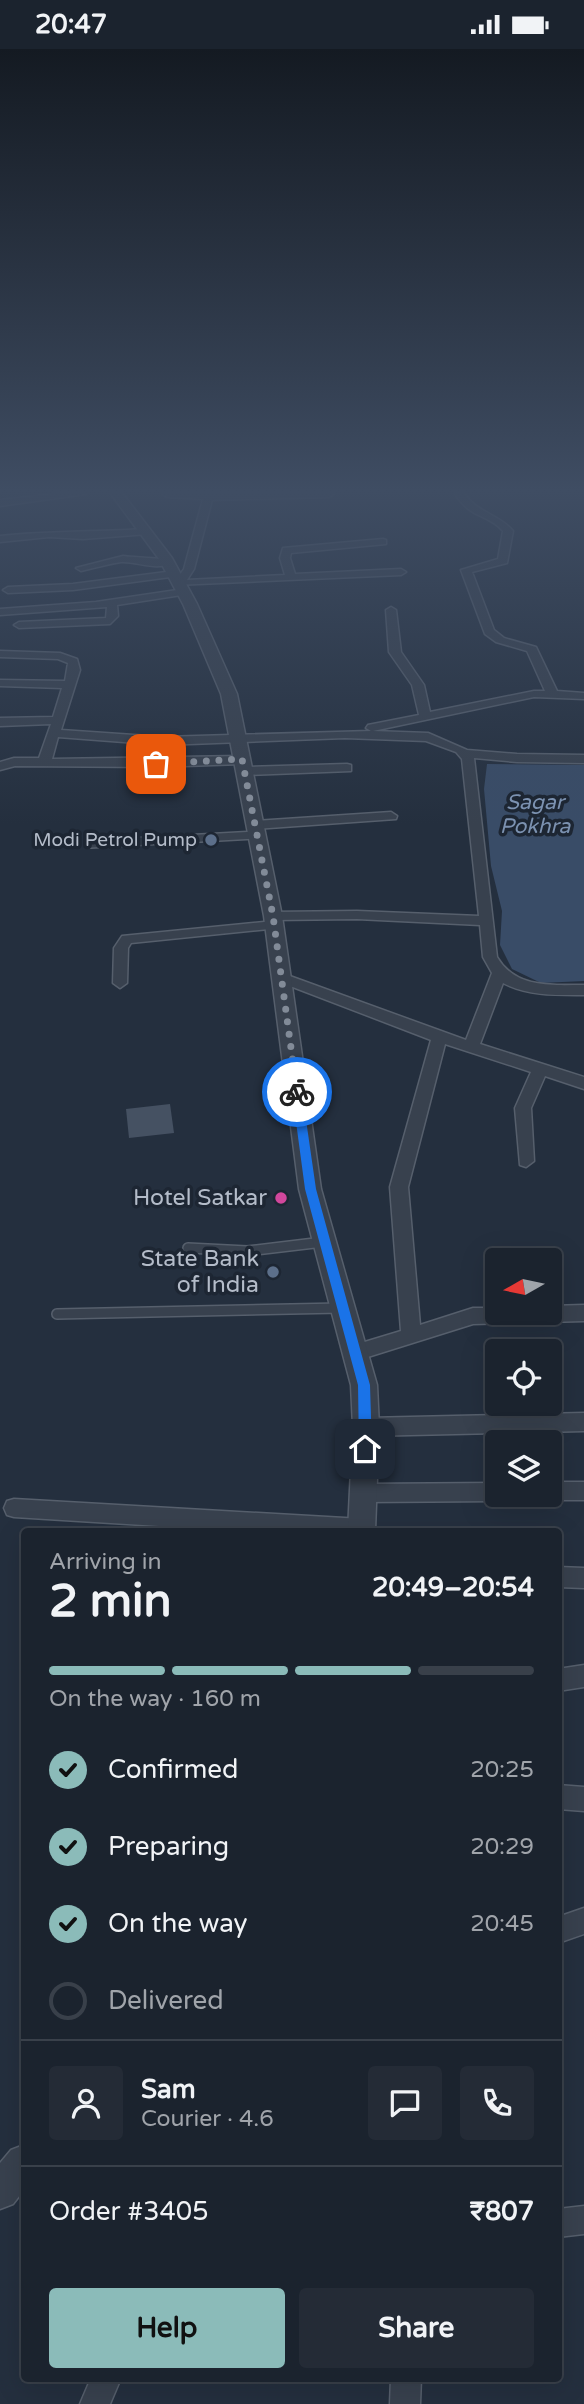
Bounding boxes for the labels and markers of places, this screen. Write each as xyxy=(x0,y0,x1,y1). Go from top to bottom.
pin xyxy=(126,734,186,794)
place label: Modi Petrol Pump xyxy=(33,829,197,851)
marker: Modi Petrol Pump xyxy=(203,832,219,848)
place label: Hotel Satkar xyxy=(133,1184,267,1212)
marker: Hotel Satkar xyxy=(273,1190,289,1206)
place label: State Bank of India xyxy=(141,1245,259,1299)
marker: State Bank of India xyxy=(265,1264,281,1280)
pin xyxy=(335,1419,395,1479)

